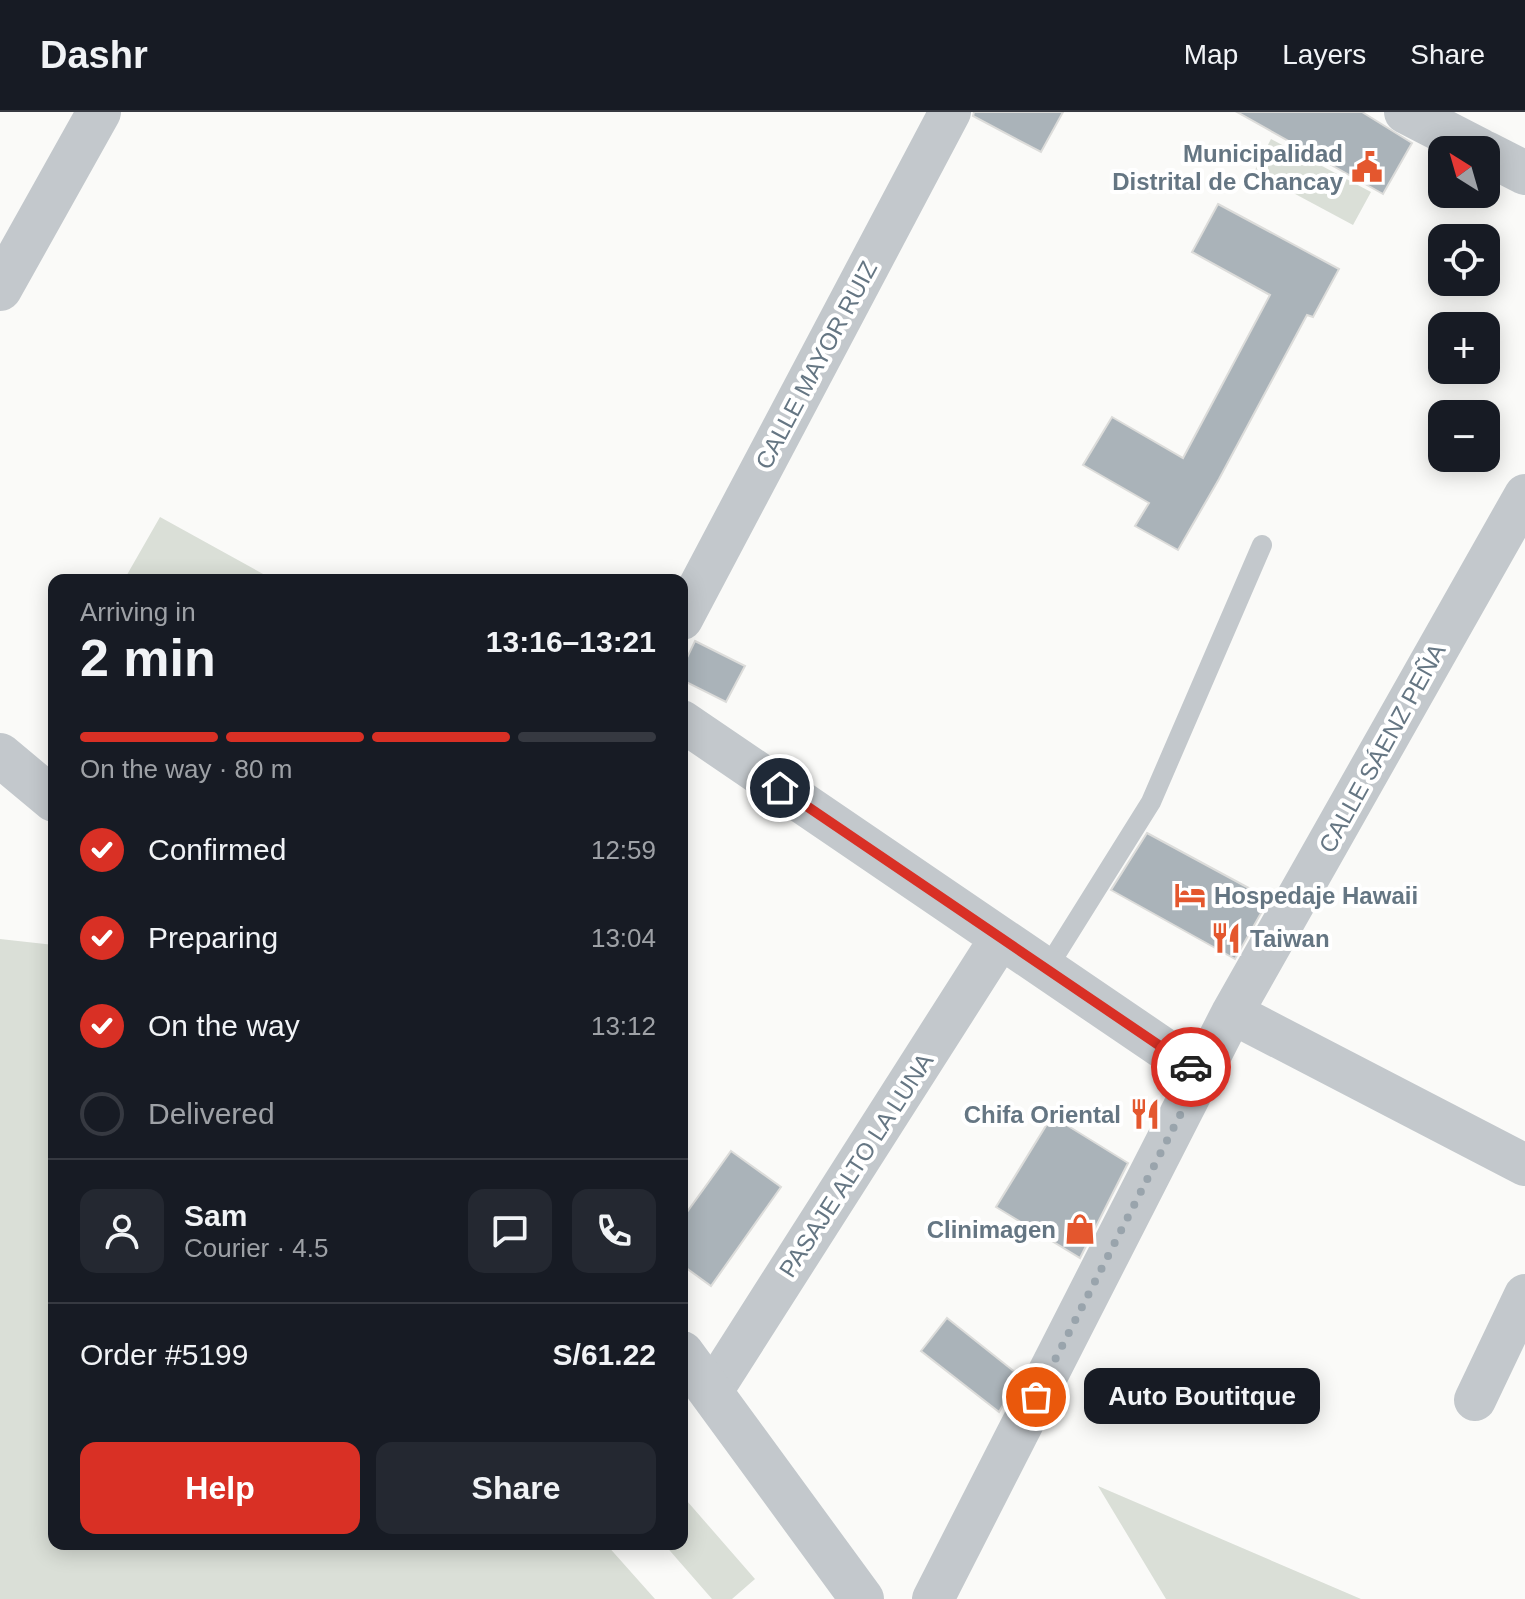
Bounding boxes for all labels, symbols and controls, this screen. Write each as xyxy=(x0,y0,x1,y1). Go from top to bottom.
text: Dashr xyxy=(40,34,148,76)
text: Map xyxy=(1184,39,1238,70)
text: Layers xyxy=(1282,39,1366,70)
text: Share xyxy=(1410,39,1485,70)
north arrow xyxy=(1428,136,1500,208)
map controls xyxy=(1428,136,1500,472)
place label: Municipalidad Distrital de Chancay xyxy=(1112,140,1344,195)
public building icon: Municipalidad Distrital de Chancay xyxy=(1350,150,1384,184)
button: locate xyxy=(1428,224,1500,296)
street label: CALLE MAYOR RUIZ xyxy=(750,256,882,474)
button: + xyxy=(1428,312,1500,384)
button: − xyxy=(1428,400,1500,472)
text: Arriving in xyxy=(80,597,196,627)
text: 13:16–13:21 xyxy=(486,625,656,658)
text: 2 min xyxy=(80,629,216,687)
street label: CALLE SÁENZ PEÑA xyxy=(1313,639,1451,857)
text: On the way · 80 m xyxy=(80,754,292,784)
pin xyxy=(746,754,814,822)
icon: home xyxy=(758,766,802,810)
icon: check xyxy=(80,828,124,872)
text: Confirmed xyxy=(148,833,286,866)
text: 12:59 xyxy=(591,835,656,865)
hotel icon: Hospedaje Hawaii xyxy=(1173,878,1207,912)
place label: Hospedaje Hawaii xyxy=(1214,882,1418,909)
icon: check xyxy=(80,916,124,960)
text: Preparing xyxy=(148,921,278,954)
restaurant icon: Taiwan xyxy=(1209,921,1243,955)
text: 13:04 xyxy=(591,923,656,953)
place label: Taiwan xyxy=(1250,925,1330,952)
icon: check xyxy=(80,1004,124,1048)
text: On the way xyxy=(148,1009,300,1042)
text: 13:12 xyxy=(591,1011,656,1041)
courier xyxy=(1151,1027,1231,1107)
icon: car xyxy=(1169,1045,1213,1089)
street label: PASAJE ALTO LA LUNA xyxy=(773,1048,939,1282)
text: Delivered xyxy=(148,1097,275,1130)
restaurant icon: Chifa Oriental xyxy=(1128,1097,1162,1131)
place label: Chifa Oriental xyxy=(964,1101,1121,1128)
button: person xyxy=(80,1189,164,1273)
button: chat xyxy=(468,1189,552,1273)
button: phone xyxy=(572,1189,656,1273)
text: Sam xyxy=(184,1199,247,1232)
shop icon: Clinimagen xyxy=(1063,1212,1097,1246)
place label: Clinimagen xyxy=(927,1216,1056,1243)
text: Courier · 4.5 xyxy=(184,1233,329,1263)
text: Order #5199 xyxy=(80,1338,248,1371)
text: S/61.22 xyxy=(553,1338,656,1371)
pin xyxy=(1002,1363,1070,1431)
callout: Auto Boutitque xyxy=(1084,1369,1320,1425)
icon: bag xyxy=(1014,1375,1058,1419)
text: Auto Boutitque xyxy=(1108,1381,1296,1411)
button: Help xyxy=(80,1442,360,1534)
button: Share xyxy=(376,1442,656,1534)

